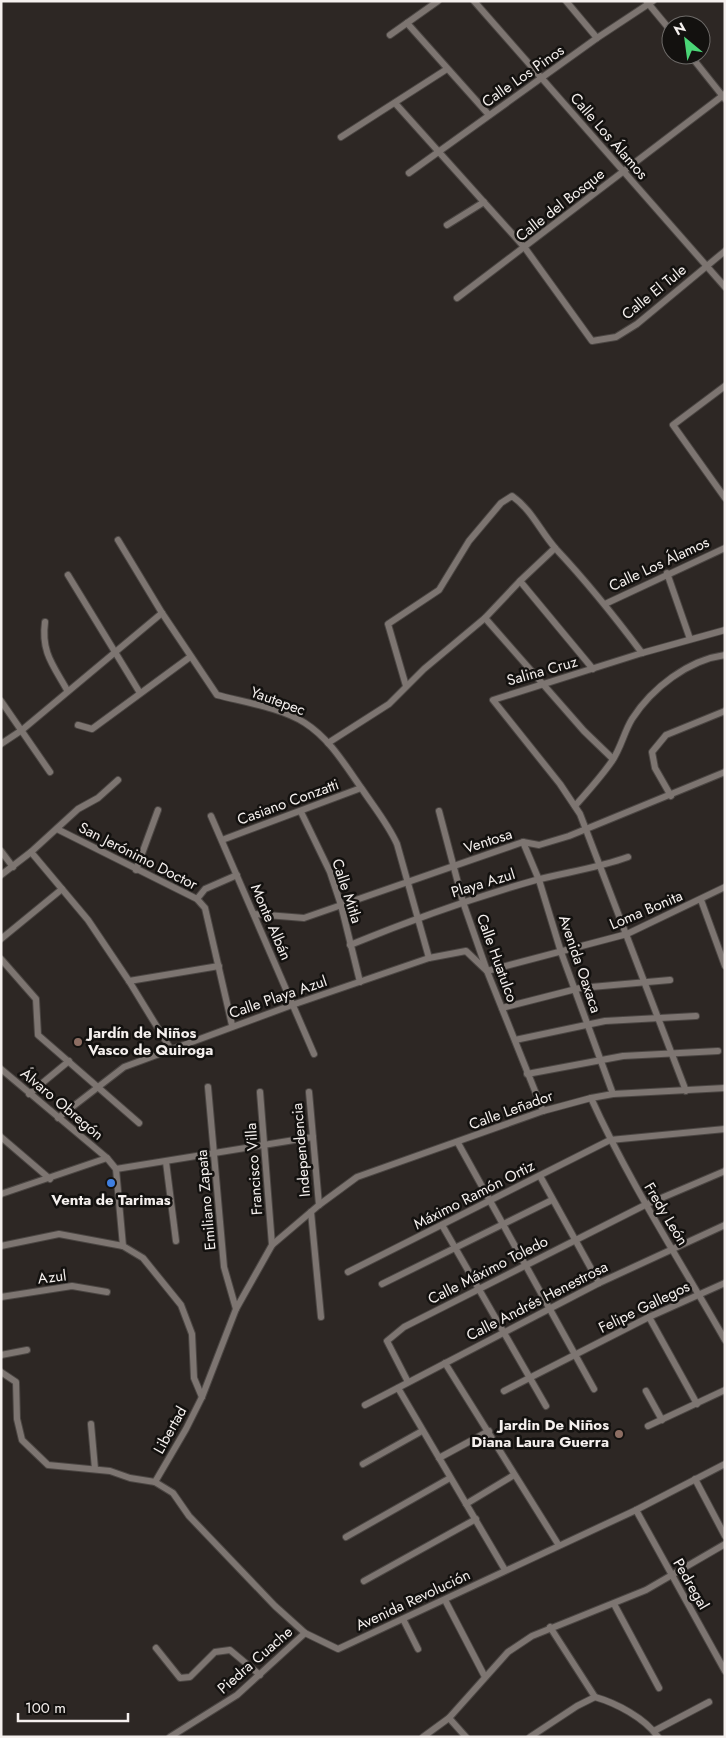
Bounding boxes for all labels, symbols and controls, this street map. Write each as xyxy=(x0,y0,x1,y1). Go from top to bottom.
north arrow xyxy=(661,15,711,65)
text: N xyxy=(670,17,689,40)
street label: Calle Los Pinos xyxy=(477,39,569,113)
street label: Calle Los Álamos xyxy=(565,88,653,184)
street label: Calle del Bosque xyxy=(511,163,609,247)
street label: Calle El Tule xyxy=(617,259,691,325)
street label: Calle Los Álamos xyxy=(605,531,713,597)
street label: Salina Cruz xyxy=(504,650,580,692)
street label: Yautepec xyxy=(248,681,308,721)
street label: Casiano Conzatti xyxy=(234,773,342,831)
street label: San Jerónimo Doctor xyxy=(75,816,202,896)
street label: Ventosa xyxy=(461,823,515,859)
street label: Calle Mitla xyxy=(326,856,368,926)
street label: Playa Azul xyxy=(448,863,518,903)
street label: Monte Albán xyxy=(245,880,297,964)
street label: Loma Bonita xyxy=(606,885,686,935)
street label: Calle Huatulco xyxy=(471,911,523,1005)
street label: Avenida Oaxaca xyxy=(553,912,607,1016)
street label: Calle Playa Azul xyxy=(226,970,330,1024)
place label: Jardín de Niños Vasco de Quiroga xyxy=(85,1022,213,1061)
marker: Jardín de Niños Vasco de Quiroga xyxy=(72,1036,84,1048)
street label: Álvaro Obregón xyxy=(16,1063,108,1145)
street label: Calle Leñador xyxy=(466,1084,557,1135)
street label: Independencia xyxy=(286,1102,316,1198)
street label: Francisco Villa xyxy=(240,1122,268,1216)
street label: Emiliano Zapata xyxy=(191,1149,221,1251)
street label: Máximo Ramón Ortiz xyxy=(410,1155,538,1235)
marker: Venta de Tarimas xyxy=(105,1177,117,1189)
street label: Fredy León xyxy=(639,1178,693,1250)
place label: Venta de Tarimas xyxy=(50,1189,171,1211)
street label: Calle Máximo Toledo xyxy=(424,1230,552,1310)
street label: Calle Andrés Henestrosa xyxy=(462,1256,612,1346)
street label: Azul xyxy=(36,1264,68,1290)
street label: Felipe Gallegos xyxy=(595,1275,693,1339)
street label: Libertad xyxy=(148,1402,192,1458)
place label: Jardin De Niños Diana Laura Guerra xyxy=(471,1414,609,1453)
marker: Jardin De Niños Diana Laura Guerra xyxy=(613,1428,625,1440)
street label: Pedregal xyxy=(667,1554,715,1614)
street label: Avenida Revolución xyxy=(352,1564,474,1636)
street label: Piedra Cuache xyxy=(213,1621,298,1699)
scale bar xyxy=(18,1690,128,1722)
text: 100 m xyxy=(25,1697,66,1719)

